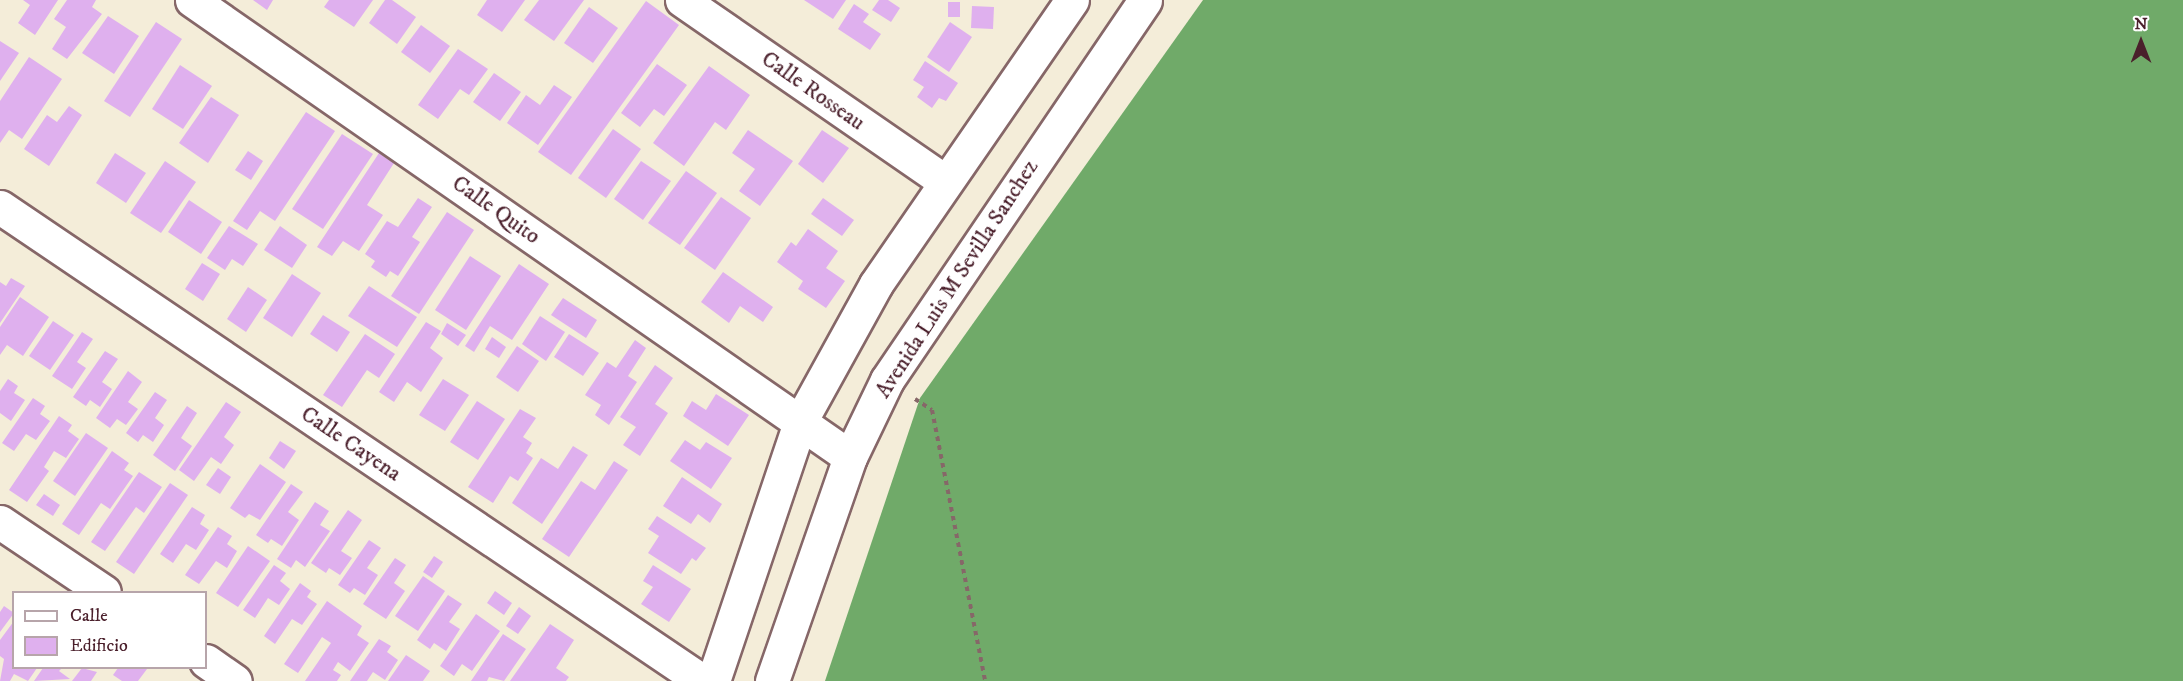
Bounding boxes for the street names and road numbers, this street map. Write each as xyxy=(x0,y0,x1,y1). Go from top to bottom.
street label: Calle Rosseau xyxy=(756,46,870,136)
street label: Avenida Luis M Sevilla Sanchez xyxy=(870,155,1044,403)
street label: Calle Quito xyxy=(447,170,545,250)
street label: Calle Cayena xyxy=(296,401,406,487)

